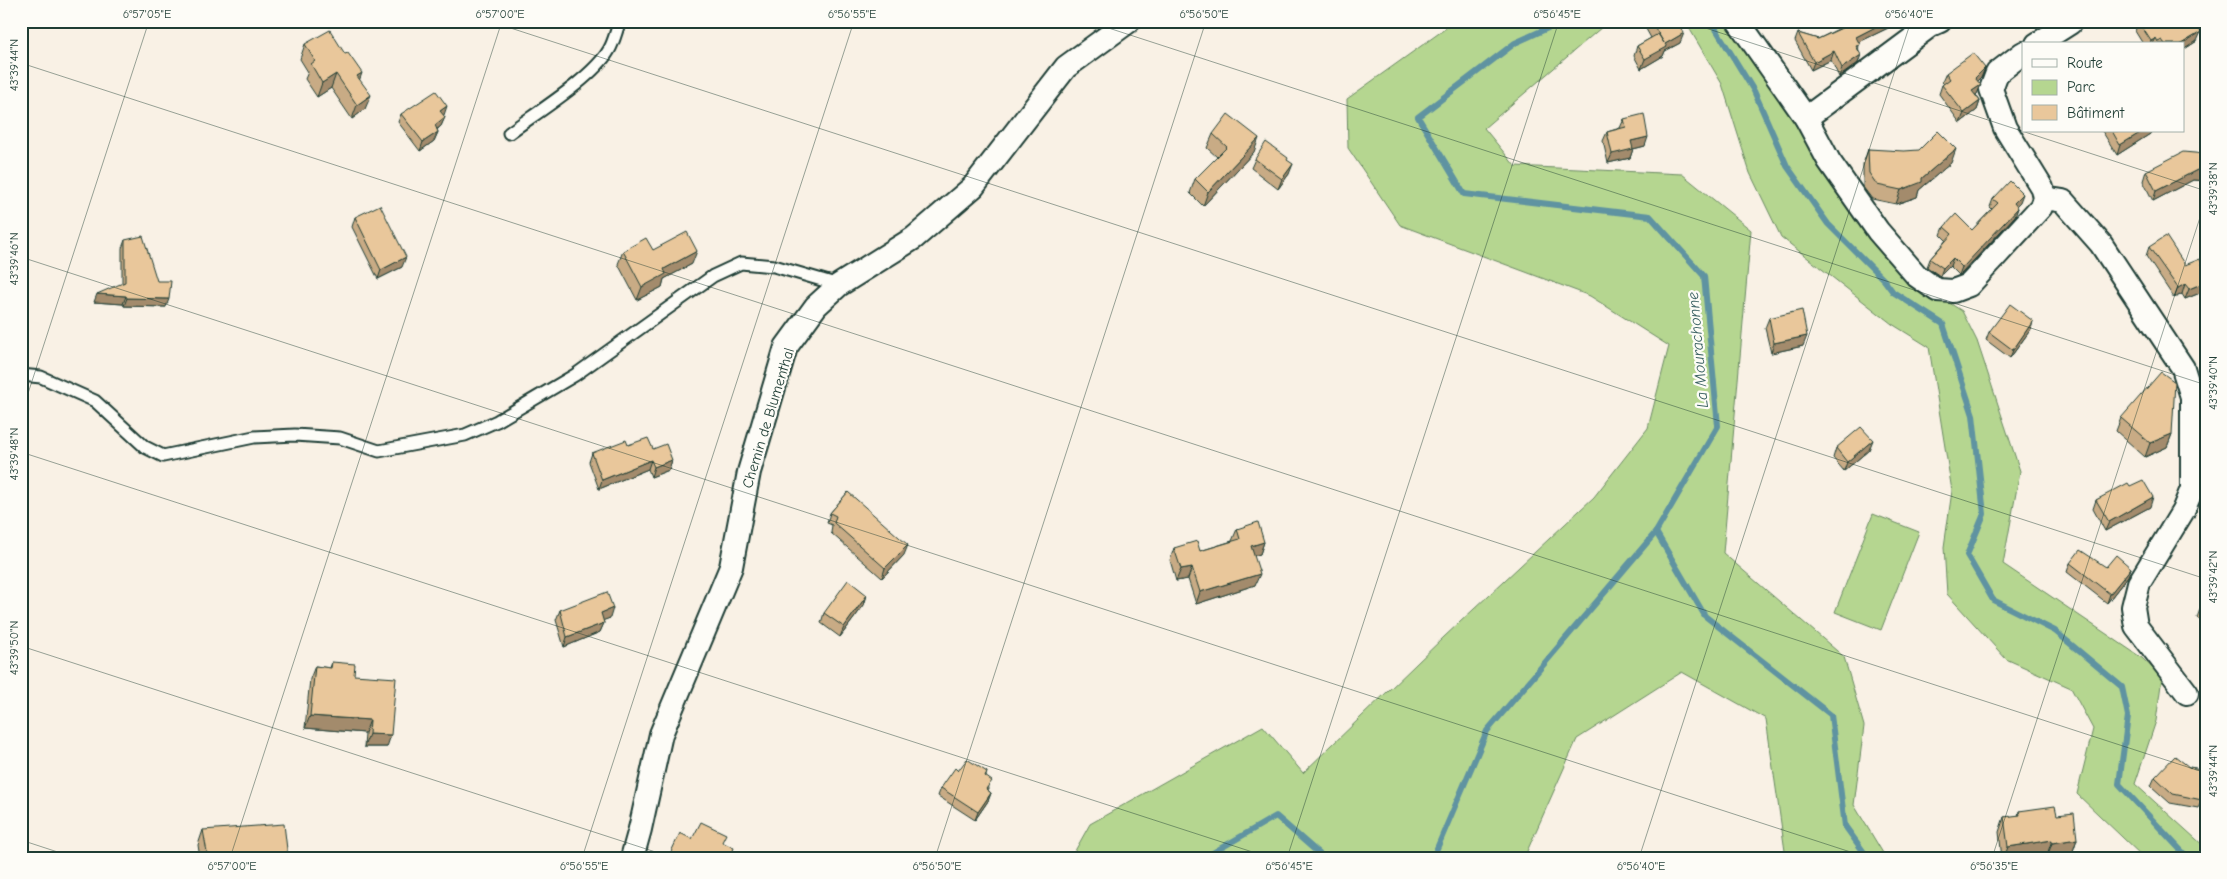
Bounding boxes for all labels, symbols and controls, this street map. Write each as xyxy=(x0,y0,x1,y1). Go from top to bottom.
text: 6°57'05"E xyxy=(123,7,171,21)
text: 6°57'00"E xyxy=(475,7,525,21)
text: 6°56'55"E xyxy=(828,7,876,21)
text: 6°56'50"E xyxy=(1179,7,1229,21)
text: 6°56'45"E xyxy=(1533,7,1581,21)
text: 6°56'40"E xyxy=(1885,7,1933,21)
text: 43°39'44"N xyxy=(7,39,21,91)
legend xyxy=(2022,42,2184,132)
text: Route xyxy=(2067,54,2103,72)
text: Parc xyxy=(2067,78,2095,96)
text: Bâtiment xyxy=(2067,104,2125,122)
text: 43°39'38"N xyxy=(2206,162,2220,216)
text: 43°39'46"N xyxy=(7,232,21,286)
water label: La Mourachonne xyxy=(1684,291,1712,409)
street label: Chemin de Blumenthal xyxy=(738,345,798,491)
text: 43°39'40"N xyxy=(2206,356,2220,410)
text: 43°39'48"N xyxy=(7,428,21,480)
text: 43°39'42"N xyxy=(2206,551,2220,603)
text: 43°39'50"N xyxy=(7,621,21,675)
text: 43°39'44"N xyxy=(2206,745,2220,797)
text: 6°57'00"E xyxy=(207,859,257,873)
text: 6°56'55"E xyxy=(560,859,608,873)
text: 6°56'50"E xyxy=(912,859,962,873)
text: 6°56'45"E xyxy=(1265,859,1313,873)
text: 6°56'40"E xyxy=(1617,859,1665,873)
text: 6°56'35"E xyxy=(1970,859,2018,873)

